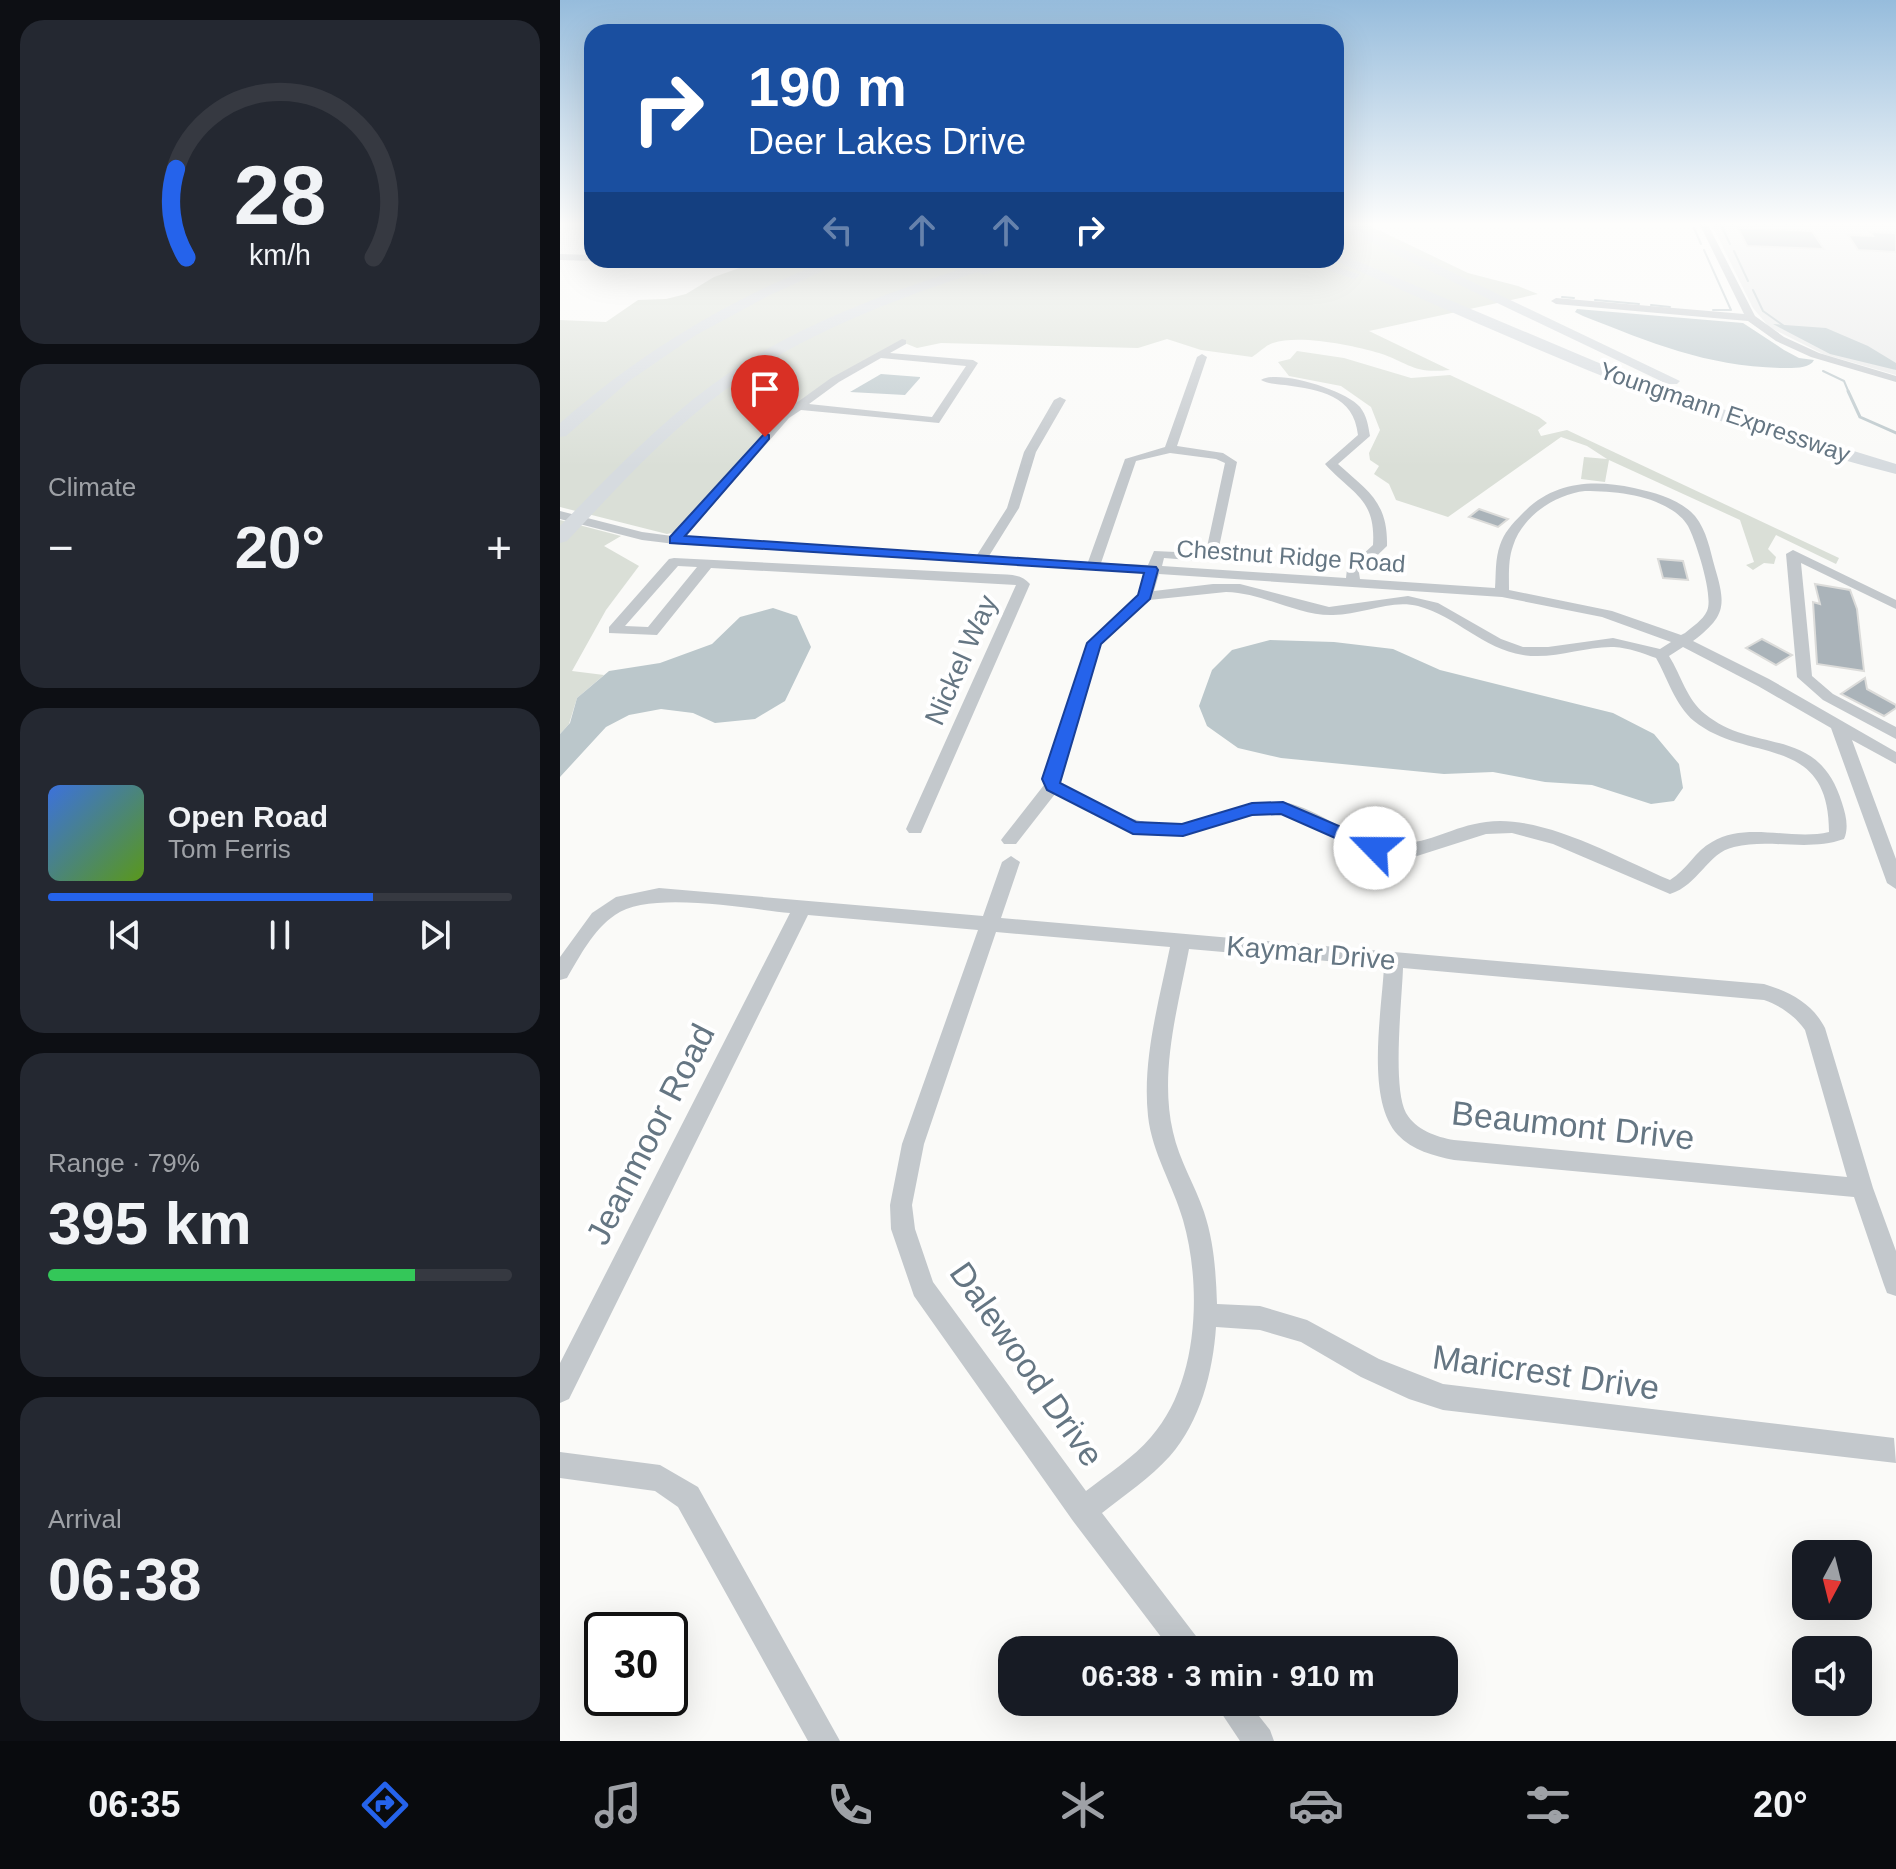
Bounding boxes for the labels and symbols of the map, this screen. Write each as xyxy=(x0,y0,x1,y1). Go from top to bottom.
pin xyxy=(731,355,799,437)
street label: Youngmann Expressway xyxy=(1596,356,1854,468)
street label: Chestnut Ridge Road xyxy=(1176,535,1406,577)
street label: Nickel Way xyxy=(919,590,1003,730)
position arrow xyxy=(1333,806,1417,890)
street label: Kaymar Drive xyxy=(1225,930,1397,976)
street label: Jeanmoor Road xyxy=(578,1018,722,1250)
street label: Beaumont Drive xyxy=(1450,1093,1696,1157)
street label: Dalewood Drive xyxy=(943,1255,1111,1473)
street label: Maricrest Drive xyxy=(1430,1337,1662,1407)
north arrow xyxy=(1792,1540,1872,1620)
speed limit sign: 30 xyxy=(584,1612,688,1716)

